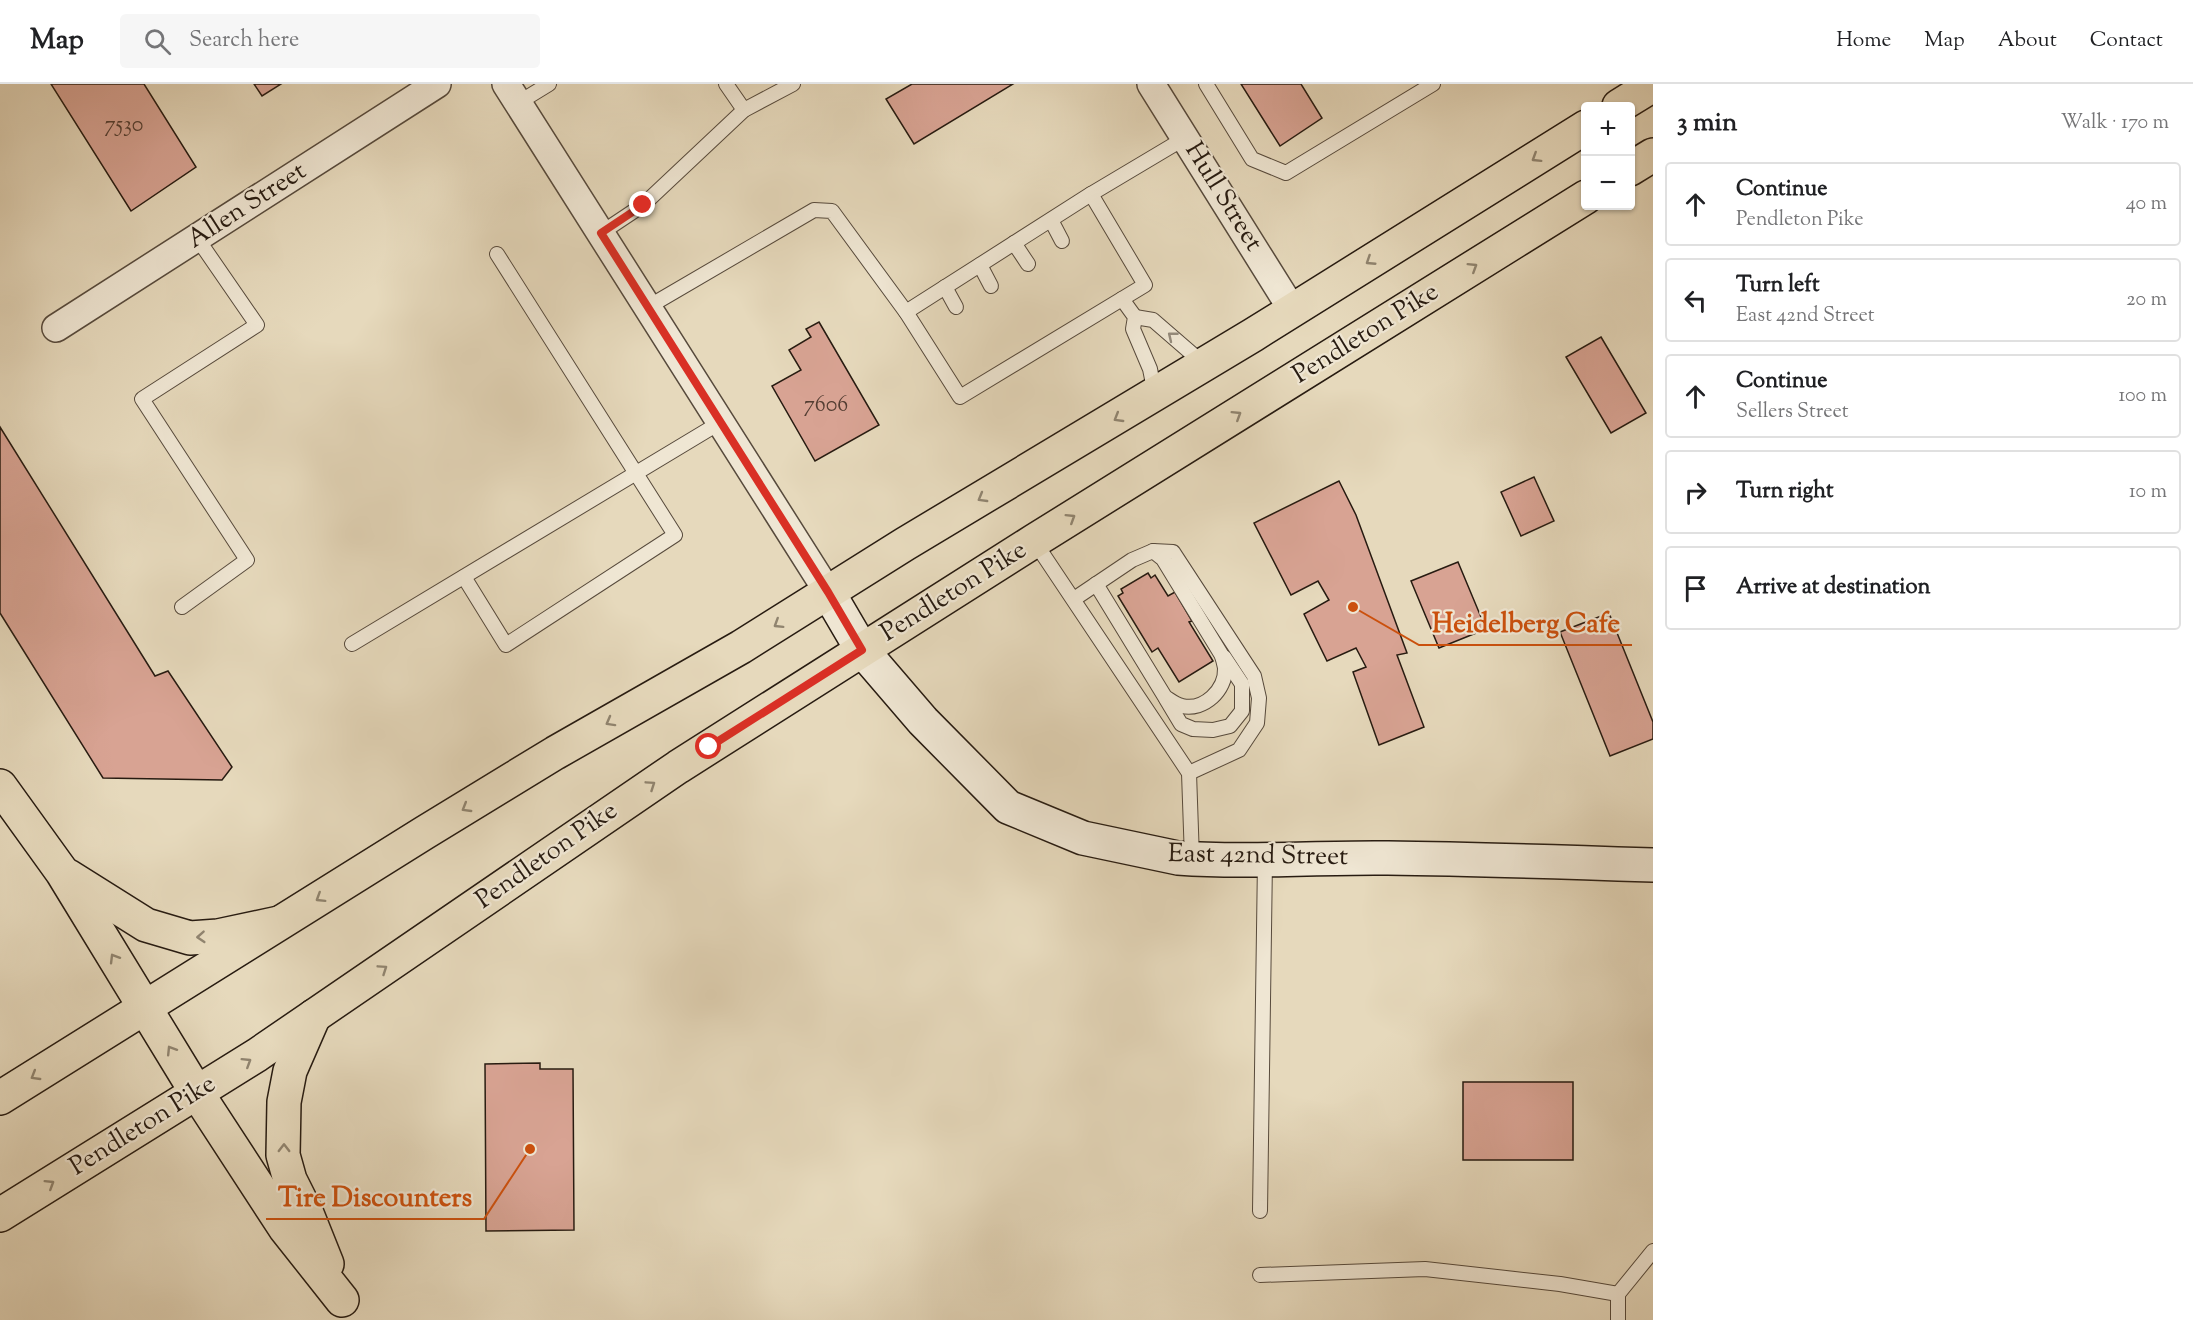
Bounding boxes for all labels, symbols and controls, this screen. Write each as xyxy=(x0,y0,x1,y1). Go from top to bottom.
search box xyxy=(120,14,540,68)
text: Map xyxy=(30,21,84,61)
icon: search xyxy=(141,25,174,58)
text: Search here xyxy=(189,25,299,57)
text: Home xyxy=(1836,26,1891,56)
text: Map xyxy=(1924,26,1965,56)
text: About xyxy=(1998,26,2057,56)
text: Contact xyxy=(2090,26,2163,56)
map controls xyxy=(1581,102,1635,210)
button: + xyxy=(1581,102,1635,156)
text: 3 min xyxy=(1677,105,1737,142)
text: Walk · 170 m xyxy=(2061,109,2169,138)
house number: 7530 xyxy=(105,110,143,142)
street label: Hull Street xyxy=(1175,135,1271,259)
one-way arrow xyxy=(1532,151,1542,163)
street label: Allen Street xyxy=(180,154,314,258)
button: − xyxy=(1581,156,1635,210)
text: Continue xyxy=(1736,174,1827,206)
icon: ahead xyxy=(1679,188,1712,221)
text: 40 m xyxy=(2126,190,2167,219)
route end xyxy=(629,191,655,217)
text: Pendleton Pike xyxy=(1736,206,1864,235)
one-way arrow xyxy=(1366,254,1377,265)
one-way arrow xyxy=(1467,264,1478,275)
text: Turn left xyxy=(1736,270,1819,302)
street label: Pendleton Pike xyxy=(1286,274,1446,394)
icon: left xyxy=(1679,284,1712,317)
text: 20 m xyxy=(2126,286,2167,315)
text: East 42nd Street xyxy=(1736,302,1875,331)
one-way arrow xyxy=(1168,332,1179,343)
text: Continue xyxy=(1736,366,1827,398)
icon: ahead xyxy=(1679,380,1712,413)
text: 100 m xyxy=(2118,382,2167,411)
house number: 7606 xyxy=(804,390,848,422)
text: Sellers Street xyxy=(1736,398,1849,427)
one-way arrow xyxy=(1231,410,1241,422)
one-way arrow xyxy=(1114,411,1124,423)
icon: right xyxy=(1679,476,1712,509)
text: Turn right xyxy=(1736,476,1833,508)
text: 10 m xyxy=(2129,478,2167,507)
one-way arrow xyxy=(978,491,988,503)
one-way arrow xyxy=(1065,513,1075,525)
street label: Pendleton Pike xyxy=(874,532,1034,652)
icon: arrive xyxy=(1679,572,1712,605)
text: Arrive at destination xyxy=(1736,572,1931,604)
callout: Heidelberg Cafe xyxy=(1419,600,1632,645)
text: Heidelberg Cafe xyxy=(1432,606,1620,645)
one-way arrow xyxy=(774,616,784,628)
one-way arrow xyxy=(606,715,616,727)
route start xyxy=(695,733,721,759)
one-way arrow xyxy=(644,781,655,792)
street label: Pendleton Pike xyxy=(468,793,626,919)
one-way arrow xyxy=(462,800,472,812)
street label: East 42nd Street xyxy=(1168,836,1348,876)
one-way arrow xyxy=(316,890,326,902)
one-way arrow xyxy=(197,930,206,943)
one-way arrow xyxy=(109,954,121,964)
one-way arrow xyxy=(376,966,387,977)
one-way arrow xyxy=(166,1046,178,1056)
one-way arrow xyxy=(240,1058,251,1069)
street label: Pendleton Pike xyxy=(63,1066,223,1186)
one-way arrow xyxy=(31,1069,41,1081)
one-way arrow xyxy=(278,1143,290,1152)
callout: Tire Discounters xyxy=(266,1174,484,1219)
one-way arrow xyxy=(44,1180,54,1192)
text: Tire Discounters xyxy=(278,1180,472,1219)

